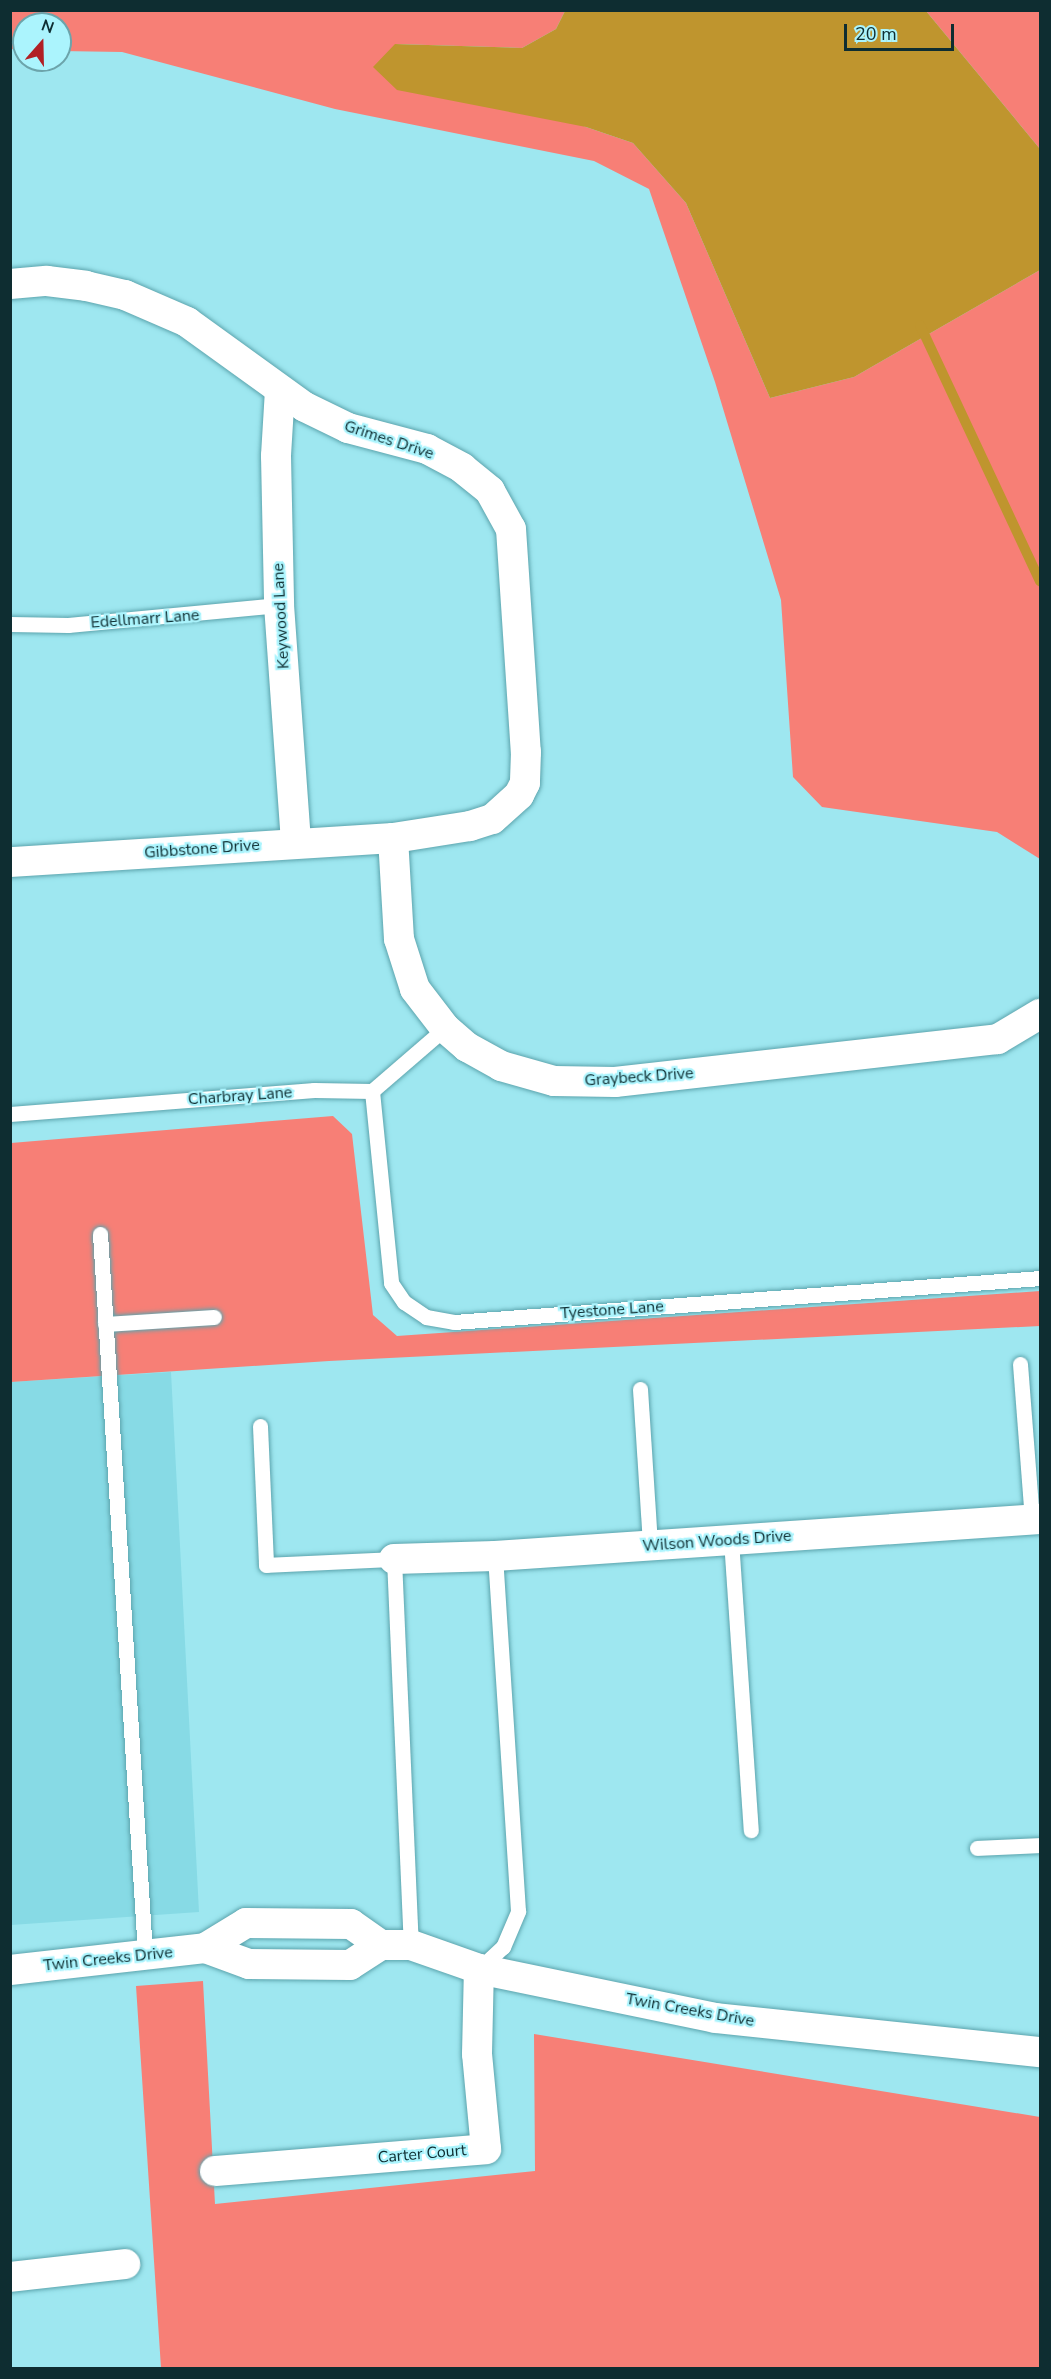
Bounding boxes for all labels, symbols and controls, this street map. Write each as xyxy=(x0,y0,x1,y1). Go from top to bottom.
north arrow xyxy=(12,12,72,72)
scale bar xyxy=(847,12,956,50)
text: N xyxy=(38,15,57,39)
text: 20 m xyxy=(855,22,897,46)
street label: Grimes Drive xyxy=(342,416,436,464)
street label: Keywood Lane xyxy=(269,563,293,669)
street label: Edellmarr Lane xyxy=(90,606,200,632)
street label: Gibbstone Drive xyxy=(144,835,260,863)
street label: Graybeck Drive xyxy=(584,1064,694,1090)
street label: Charbray Lane xyxy=(187,1083,293,1109)
street label: Tyestone Lane xyxy=(560,1297,664,1323)
street label: Wilson Woods Drive xyxy=(642,1526,792,1556)
street label: Twin Creeks Drive xyxy=(42,1943,174,1975)
street label: Twin Creeks Drive xyxy=(624,1989,756,2031)
street label: Carter Court xyxy=(377,2141,467,2167)

